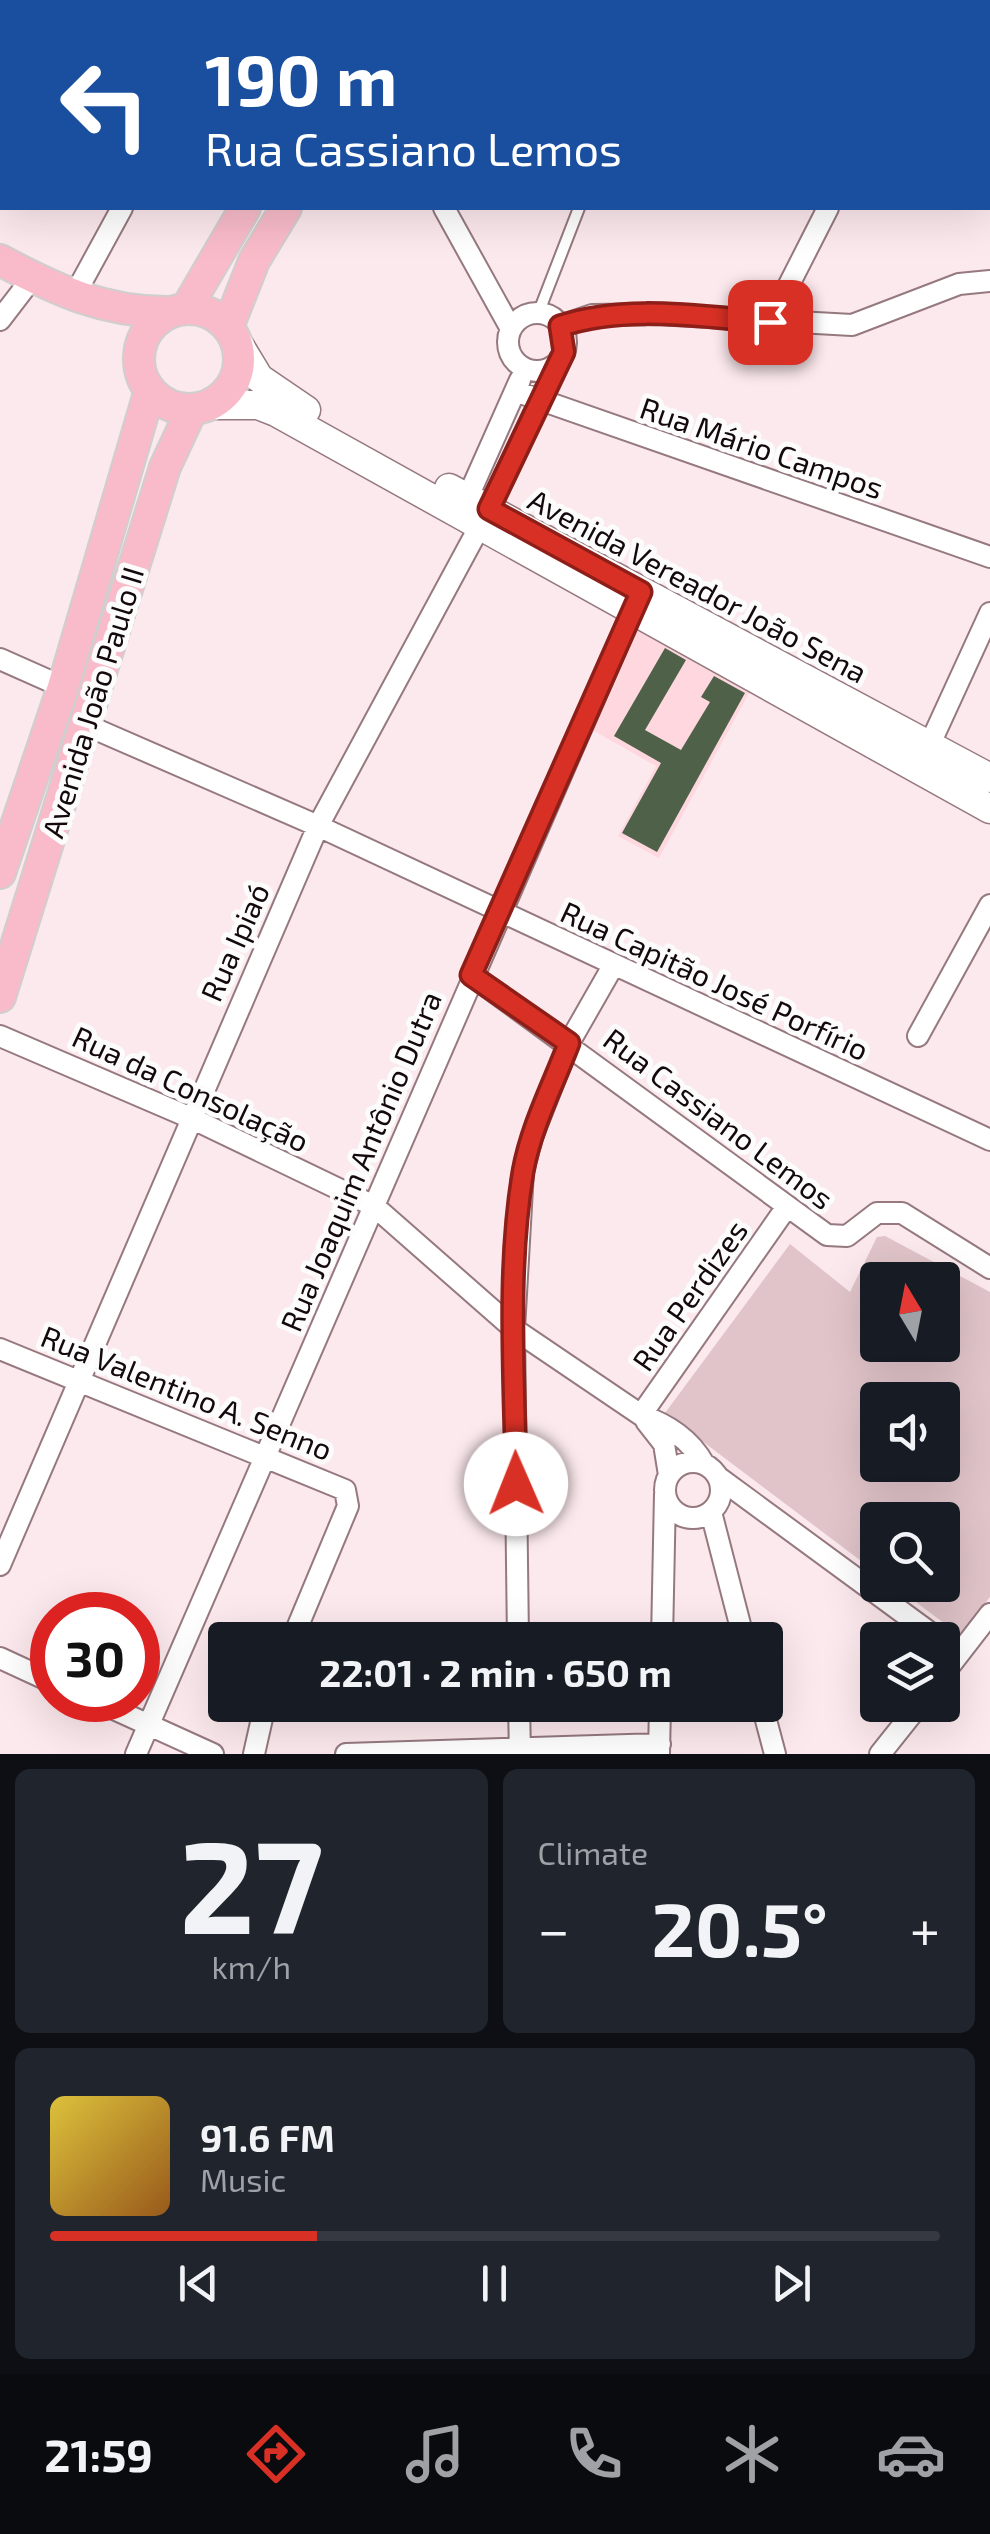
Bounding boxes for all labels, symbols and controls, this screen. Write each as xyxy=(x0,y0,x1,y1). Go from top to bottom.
text: 190 m xyxy=(205,36,398,120)
icon: left xyxy=(40,40,170,170)
text: Rua Cassiano Lemos xyxy=(205,121,622,175)
pin xyxy=(728,280,813,365)
icon: arrive xyxy=(743,295,798,350)
street label: Rua Mário Campos xyxy=(636,389,888,505)
street label: Avenida Vereador João Sena xyxy=(523,480,873,690)
street label: Avenida João Paulo II xyxy=(34,562,150,842)
street label: Rua Ipiaó xyxy=(192,878,276,1006)
street label: Rua Capitão José Porfírio xyxy=(555,893,875,1067)
street label: Rua Joaquim Antônio Dutra xyxy=(272,986,448,1336)
street label: Rua da Consolação xyxy=(67,1017,315,1159)
street label: Rua Cassiano Lemos xyxy=(597,1020,841,1216)
street label: Rua Perdizes xyxy=(624,1213,754,1377)
north arrow xyxy=(860,1262,960,1362)
map controls xyxy=(860,1262,960,1722)
street label: Rua Valentino A. Senno xyxy=(36,1317,338,1467)
button: sound xyxy=(860,1382,960,1482)
position arrow xyxy=(464,1432,568,1536)
button: search xyxy=(860,1502,960,1602)
speed limit sign: 30 xyxy=(30,1592,160,1722)
button: layers xyxy=(860,1622,960,1722)
text: 22:01 · 2 min · 650 m xyxy=(319,1649,672,1695)
text: 27 xyxy=(179,1804,323,1960)
text: Climate xyxy=(538,1833,648,1871)
text: 20.5° xyxy=(651,1882,828,1972)
text: − xyxy=(538,1895,570,1961)
text: + xyxy=(910,1895,940,1961)
text: km/h xyxy=(212,1947,291,1985)
text: 91.6 FM xyxy=(200,2114,335,2160)
text: Music xyxy=(200,2160,286,2198)
icon: previous xyxy=(171,2256,226,2311)
icon: pause xyxy=(467,2256,522,2311)
icon: next xyxy=(764,2256,819,2311)
icon: directions xyxy=(241,2419,311,2489)
icon: music xyxy=(400,2419,470,2489)
icon: phone xyxy=(559,2419,629,2489)
icon: climate xyxy=(717,2419,787,2489)
icon: car xyxy=(876,2419,946,2489)
text: 21:59 xyxy=(44,2427,153,2481)

